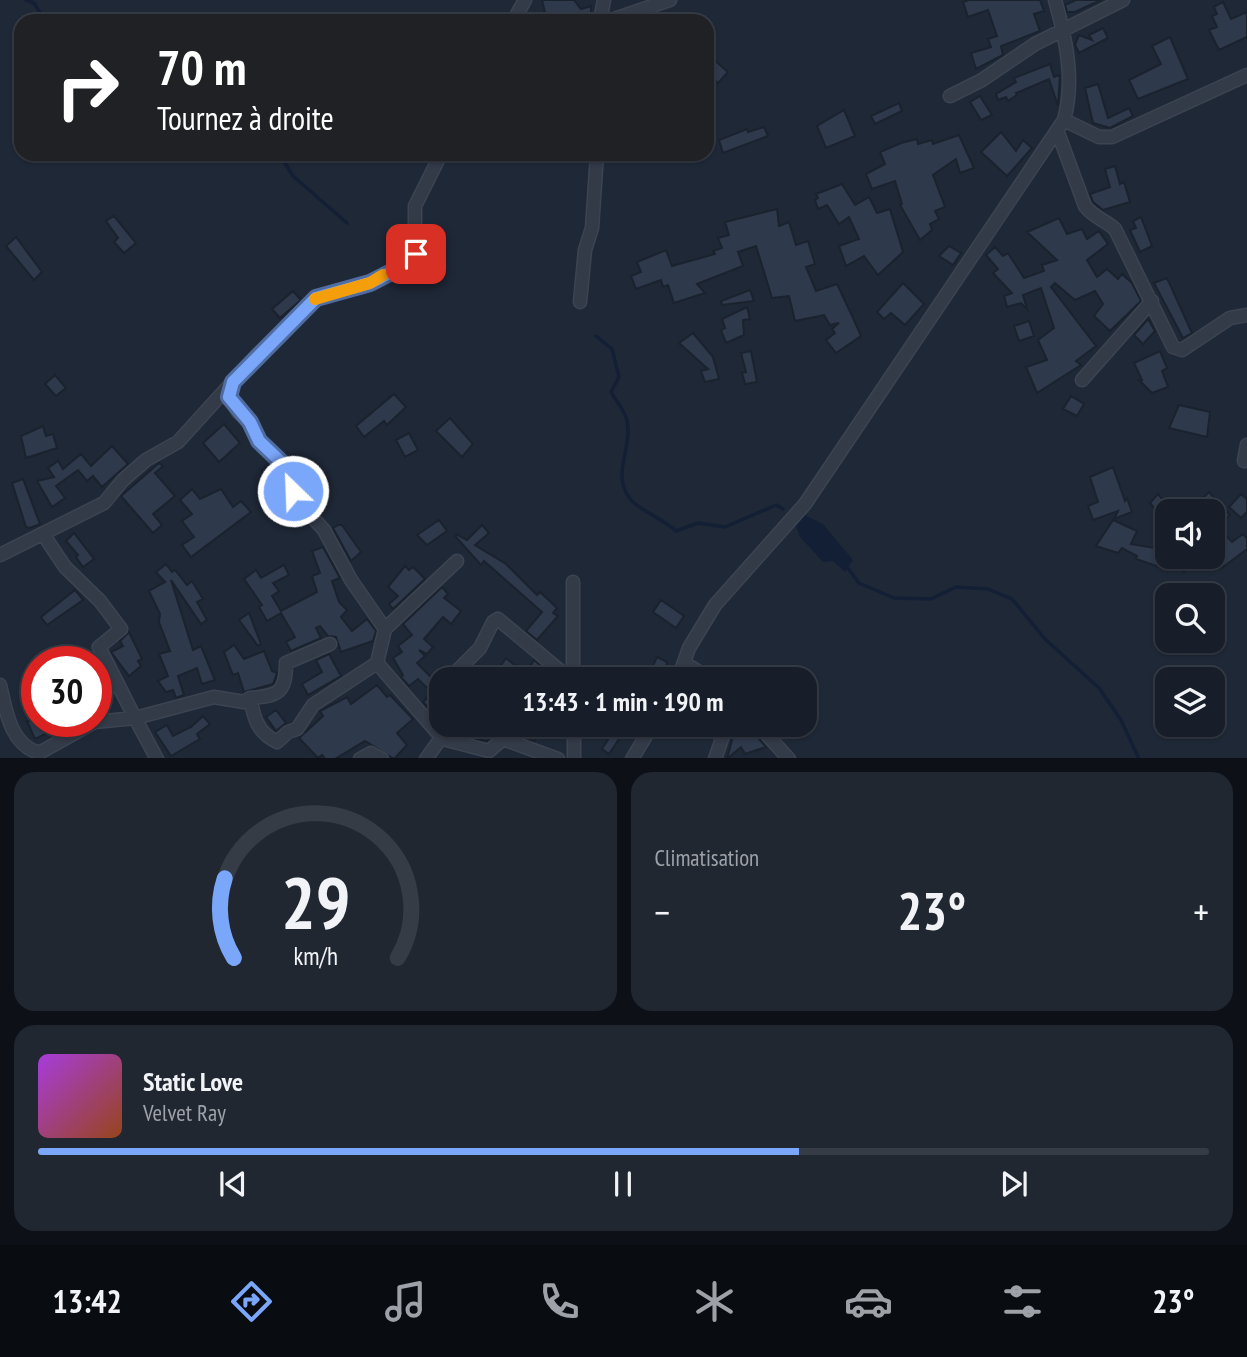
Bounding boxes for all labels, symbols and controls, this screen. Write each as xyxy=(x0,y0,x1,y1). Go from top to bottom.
text: 70 m xyxy=(157,35,246,99)
icon: right xyxy=(42,42,133,133)
text: Tournez à droite xyxy=(157,97,334,139)
pin xyxy=(386,224,446,284)
icon: arrive xyxy=(397,235,435,273)
position arrow xyxy=(256,454,330,528)
map controls xyxy=(1155,499,1225,737)
button: sound xyxy=(1155,499,1225,569)
button: search xyxy=(1155,583,1225,653)
speed limit sign: 30 xyxy=(21,646,112,737)
button: layers xyxy=(1155,667,1225,737)
text: 13:43 · 1 min · 190 m xyxy=(523,685,723,718)
text: Climatisation xyxy=(655,843,759,872)
text: 29 xyxy=(280,854,350,948)
text: 23° xyxy=(897,877,966,944)
text: − xyxy=(655,887,670,936)
text: + xyxy=(1193,887,1209,936)
text: km/h xyxy=(293,939,337,971)
text: Static Love xyxy=(143,1065,243,1098)
text: Velvet Ray xyxy=(143,1098,226,1127)
icon: previous xyxy=(214,1165,252,1203)
icon: pause xyxy=(604,1165,642,1203)
icon: next xyxy=(995,1165,1033,1203)
icon: directions xyxy=(227,1277,276,1326)
icon: music xyxy=(381,1277,430,1326)
icon: phone xyxy=(535,1277,584,1326)
icon: climate xyxy=(690,1277,739,1326)
icon: car xyxy=(844,1277,893,1326)
icon: filters xyxy=(998,1277,1047,1326)
text: 13:42 xyxy=(53,1280,122,1322)
text: 23° xyxy=(1152,1280,1194,1322)

